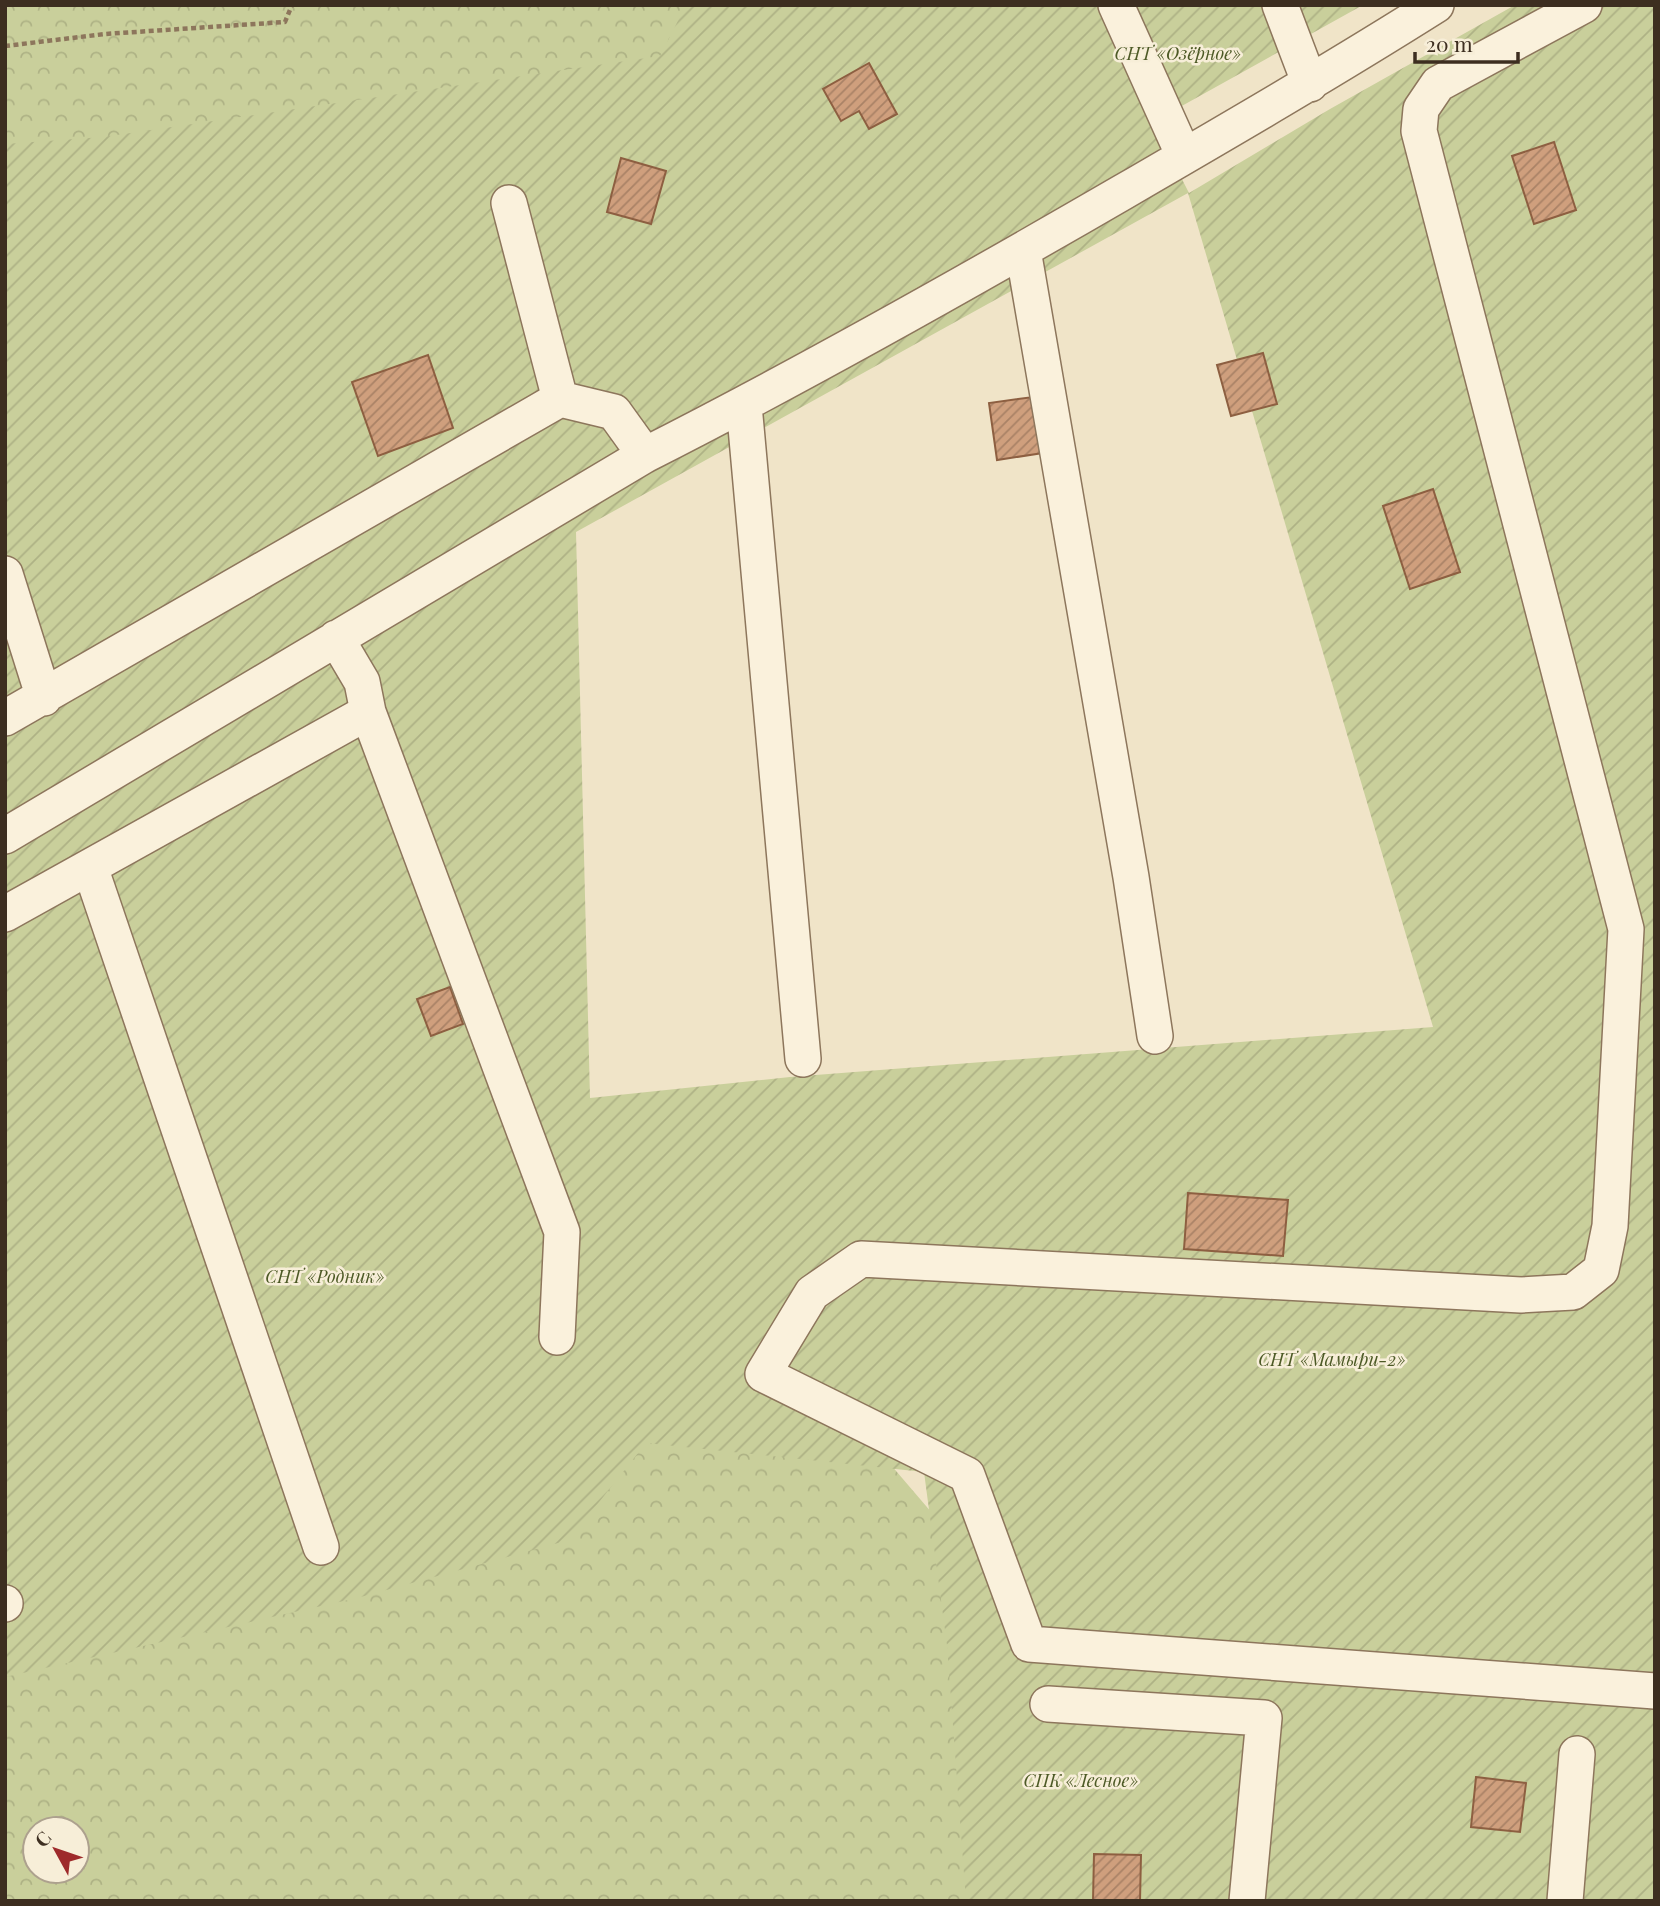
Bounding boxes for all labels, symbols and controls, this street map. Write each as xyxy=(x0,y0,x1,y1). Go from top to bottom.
scale bar xyxy=(1415,21,1518,65)
text: 20 m xyxy=(1426,29,1473,57)
park label: СНТ «Озёрное» xyxy=(1115,41,1241,65)
park label: СНТ «Родник» xyxy=(265,1264,385,1288)
park label: СНТ «Мамыри-2» xyxy=(1258,1347,1406,1371)
park label: СПК «Лесное» xyxy=(1024,1768,1138,1792)
north arrow xyxy=(21,1815,91,1885)
text: С xyxy=(28,1825,56,1852)

